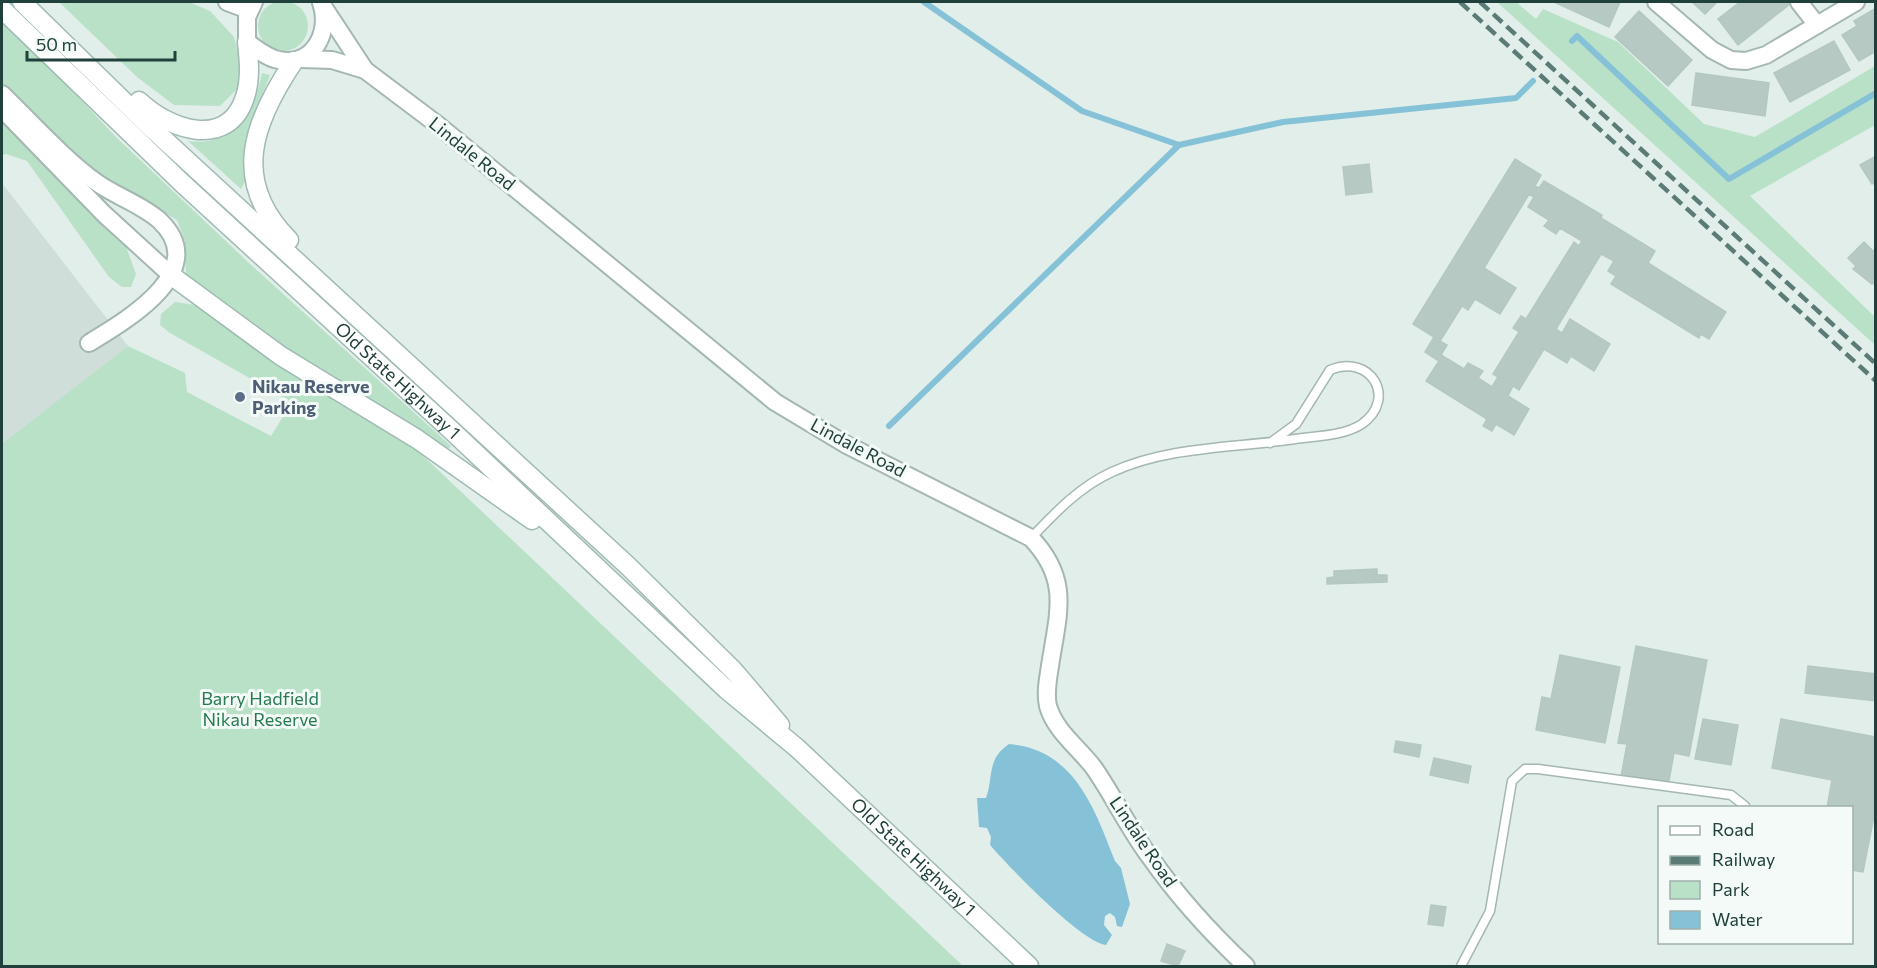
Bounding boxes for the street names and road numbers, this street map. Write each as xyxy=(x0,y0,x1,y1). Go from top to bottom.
street label: Lindale Road xyxy=(425,112,520,195)
street label: Old State Highway 1 xyxy=(331,317,466,443)
street label: Lindale Road xyxy=(807,413,910,481)
street label: Lindale Road xyxy=(1105,792,1182,891)
street label: Old State Highway 1 xyxy=(847,793,981,920)

